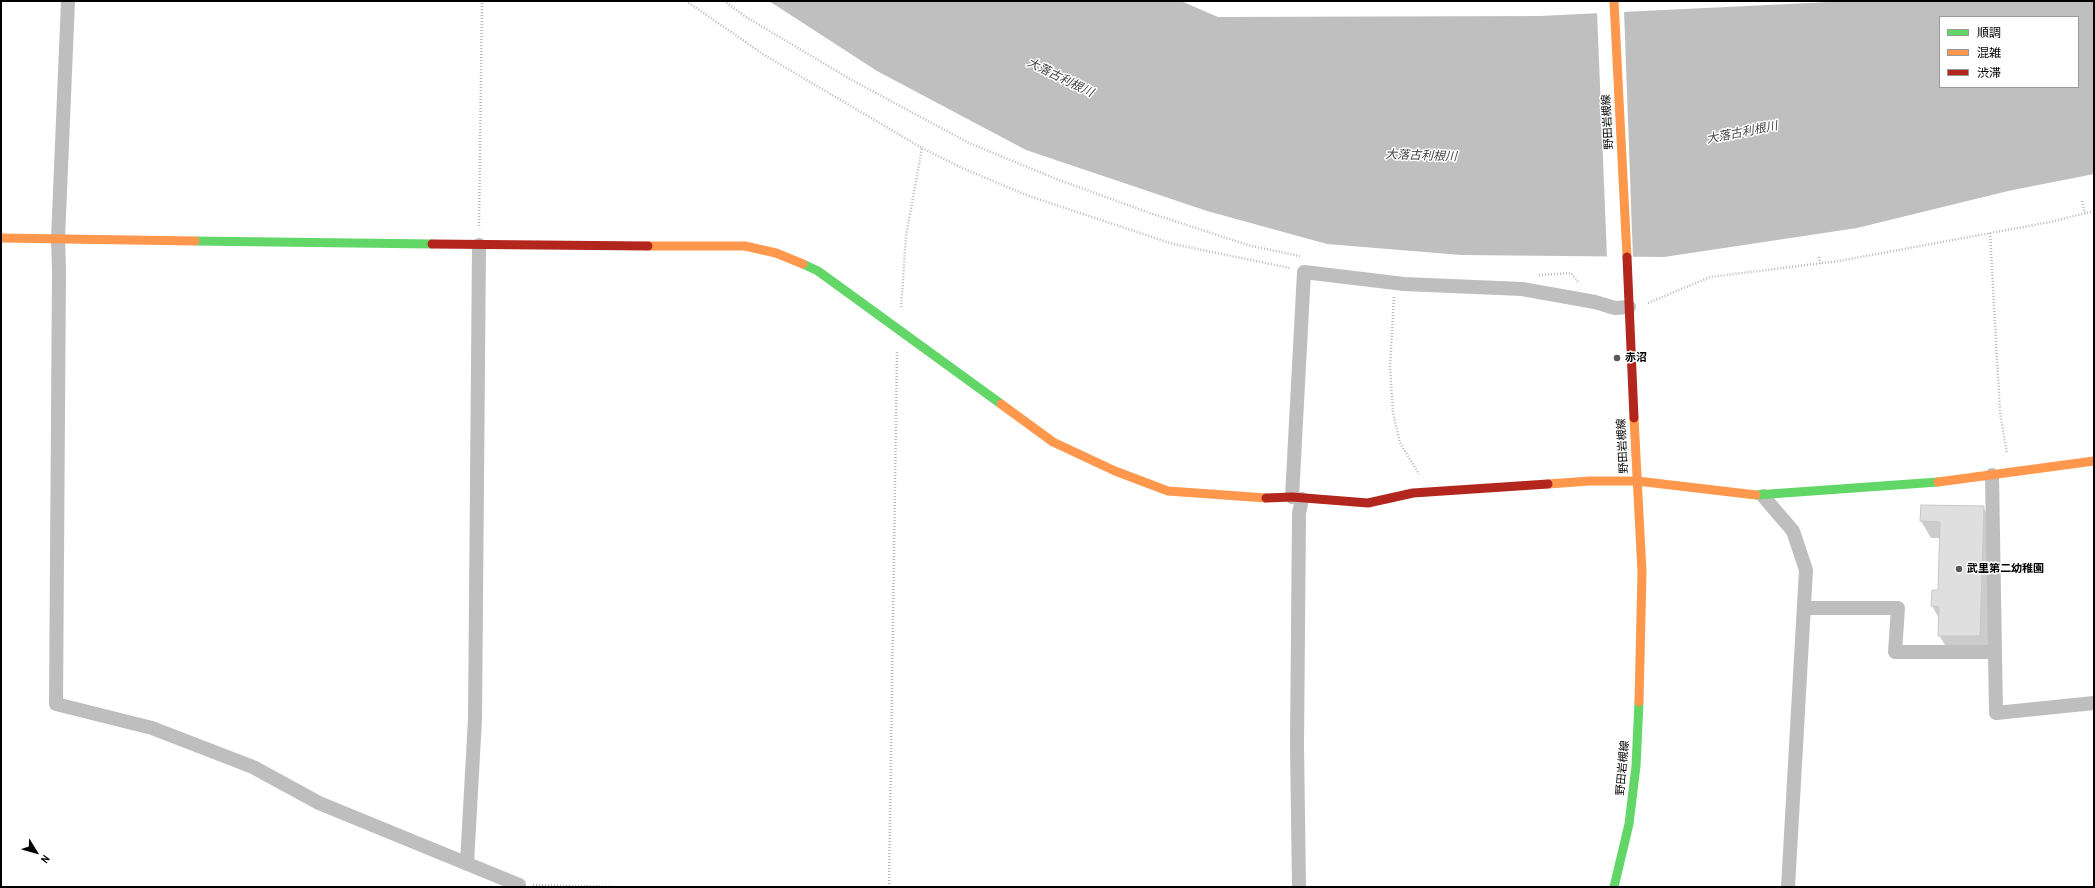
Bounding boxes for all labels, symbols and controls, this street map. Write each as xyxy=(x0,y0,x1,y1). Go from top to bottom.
legend xyxy=(1939,16,2079,88)
text: 順調 xyxy=(1977,25,2001,41)
text: 混雑 xyxy=(1977,45,2001,61)
water label: 大落古利根川 xyxy=(1024,56,1096,100)
text: 渋滞 xyxy=(1977,65,2001,81)
street label: 野田岩槻線 xyxy=(1600,94,1616,150)
water label: 大落古利根川 xyxy=(1705,119,1779,147)
water label: 大落古利根川 xyxy=(1385,148,1457,164)
place label: 赤沼 xyxy=(1625,351,1647,365)
marker: 赤沼 xyxy=(1612,353,1622,363)
street label: 野田岩槻線 xyxy=(1615,418,1631,474)
place label: 武里第二幼稚園 xyxy=(1967,562,2044,576)
marker: 武里第二幼稚園 xyxy=(1954,564,1964,574)
street label: 野田岩槻線 xyxy=(1614,740,1632,796)
north arrow xyxy=(16,832,56,872)
text: N xyxy=(38,852,53,866)

